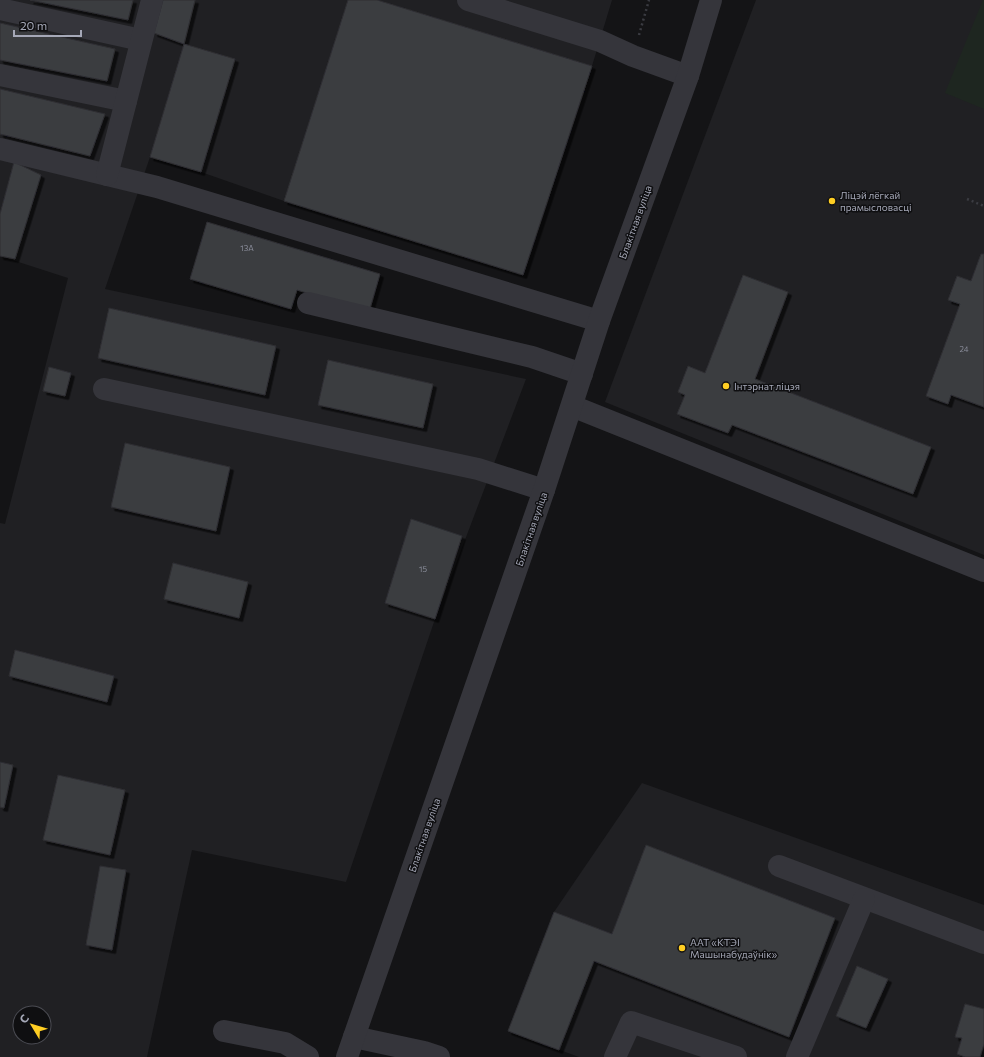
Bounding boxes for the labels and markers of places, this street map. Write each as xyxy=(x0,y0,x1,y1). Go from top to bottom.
place label: Ліцэй лёгкай прамысловасці xyxy=(840,189,912,213)
marker: Ліцэй лёгкай прамысловасці xyxy=(827,196,837,206)
place label: Інтэрнат ліцэя xyxy=(734,380,800,392)
marker: Інтэрнат ліцэя xyxy=(721,381,731,391)
place label: ААТ «КТЭІ Машынабудаўнік» xyxy=(690,936,778,960)
marker: ААТ «КТЭІ Машынабудаўнік» xyxy=(677,943,687,953)

